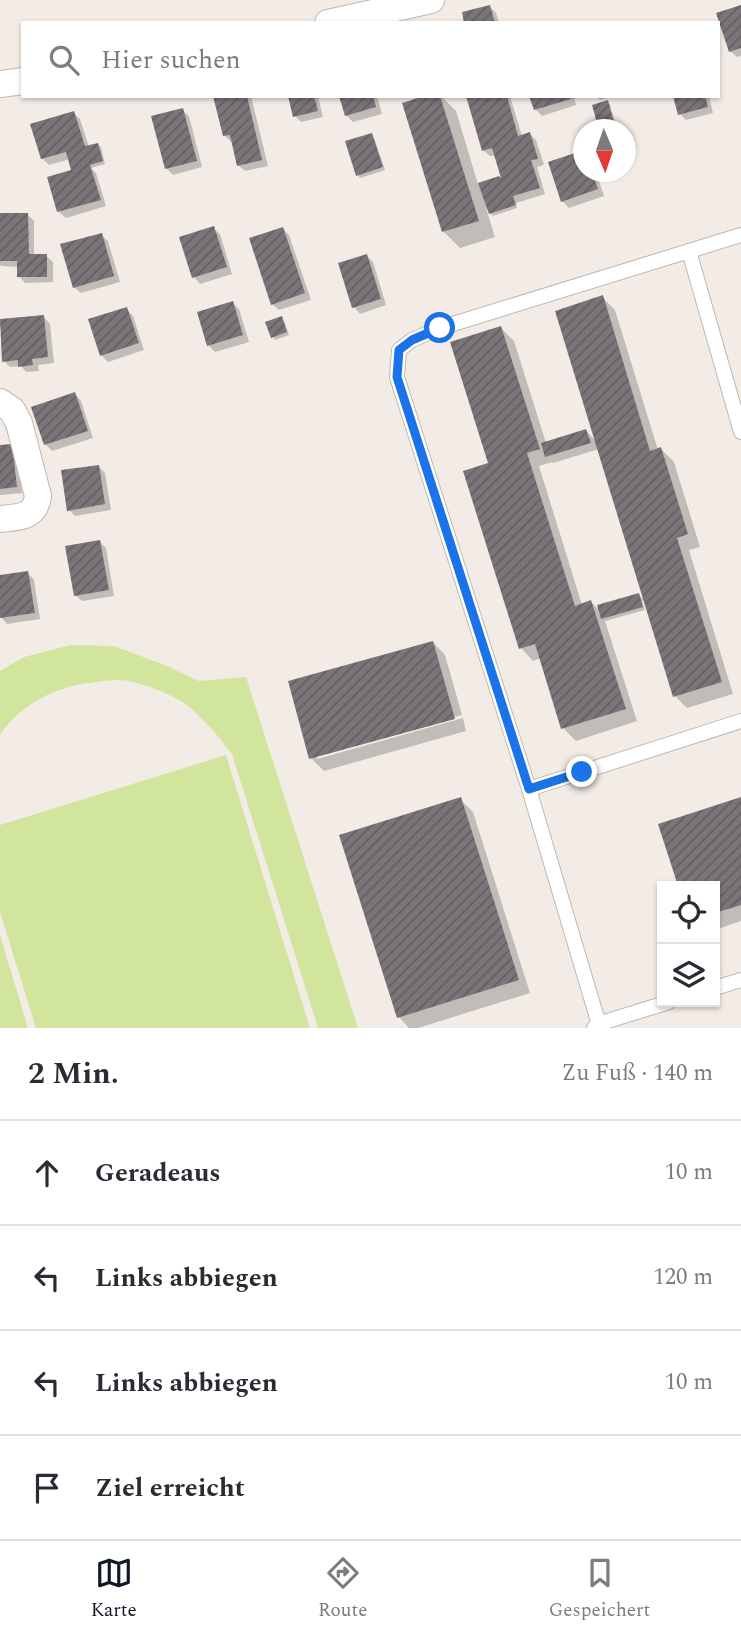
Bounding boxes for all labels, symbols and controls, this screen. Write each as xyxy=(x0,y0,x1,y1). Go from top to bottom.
search box xyxy=(21,21,720,98)
text: Hier suchen xyxy=(101,40,241,80)
icon: search xyxy=(45,41,83,79)
north arrow xyxy=(573,119,636,182)
route start xyxy=(424,312,455,343)
route end xyxy=(566,756,597,787)
map controls xyxy=(657,881,720,1007)
button: locate xyxy=(657,881,720,944)
button: layers xyxy=(657,944,720,1007)
text: 2 Min. xyxy=(28,1051,119,1097)
text: Zu Fuß · 140 m xyxy=(562,1056,713,1091)
text: Geradeaus xyxy=(95,1153,221,1193)
icon: ahead xyxy=(28,1154,66,1192)
text: 10 m xyxy=(664,1155,713,1190)
text: Links abbiegen xyxy=(95,1258,278,1298)
icon: left xyxy=(28,1259,66,1297)
text: 120 m xyxy=(653,1260,713,1295)
text: Links abbiegen xyxy=(95,1363,278,1403)
icon: left xyxy=(28,1364,66,1402)
text: 10 m xyxy=(664,1365,713,1400)
text: Ziel erreicht xyxy=(95,1468,245,1508)
icon: arrive xyxy=(28,1469,66,1507)
tab: Karte xyxy=(91,1554,137,1625)
tab: Route xyxy=(318,1554,367,1625)
tab: Gespeichert xyxy=(549,1554,650,1625)

